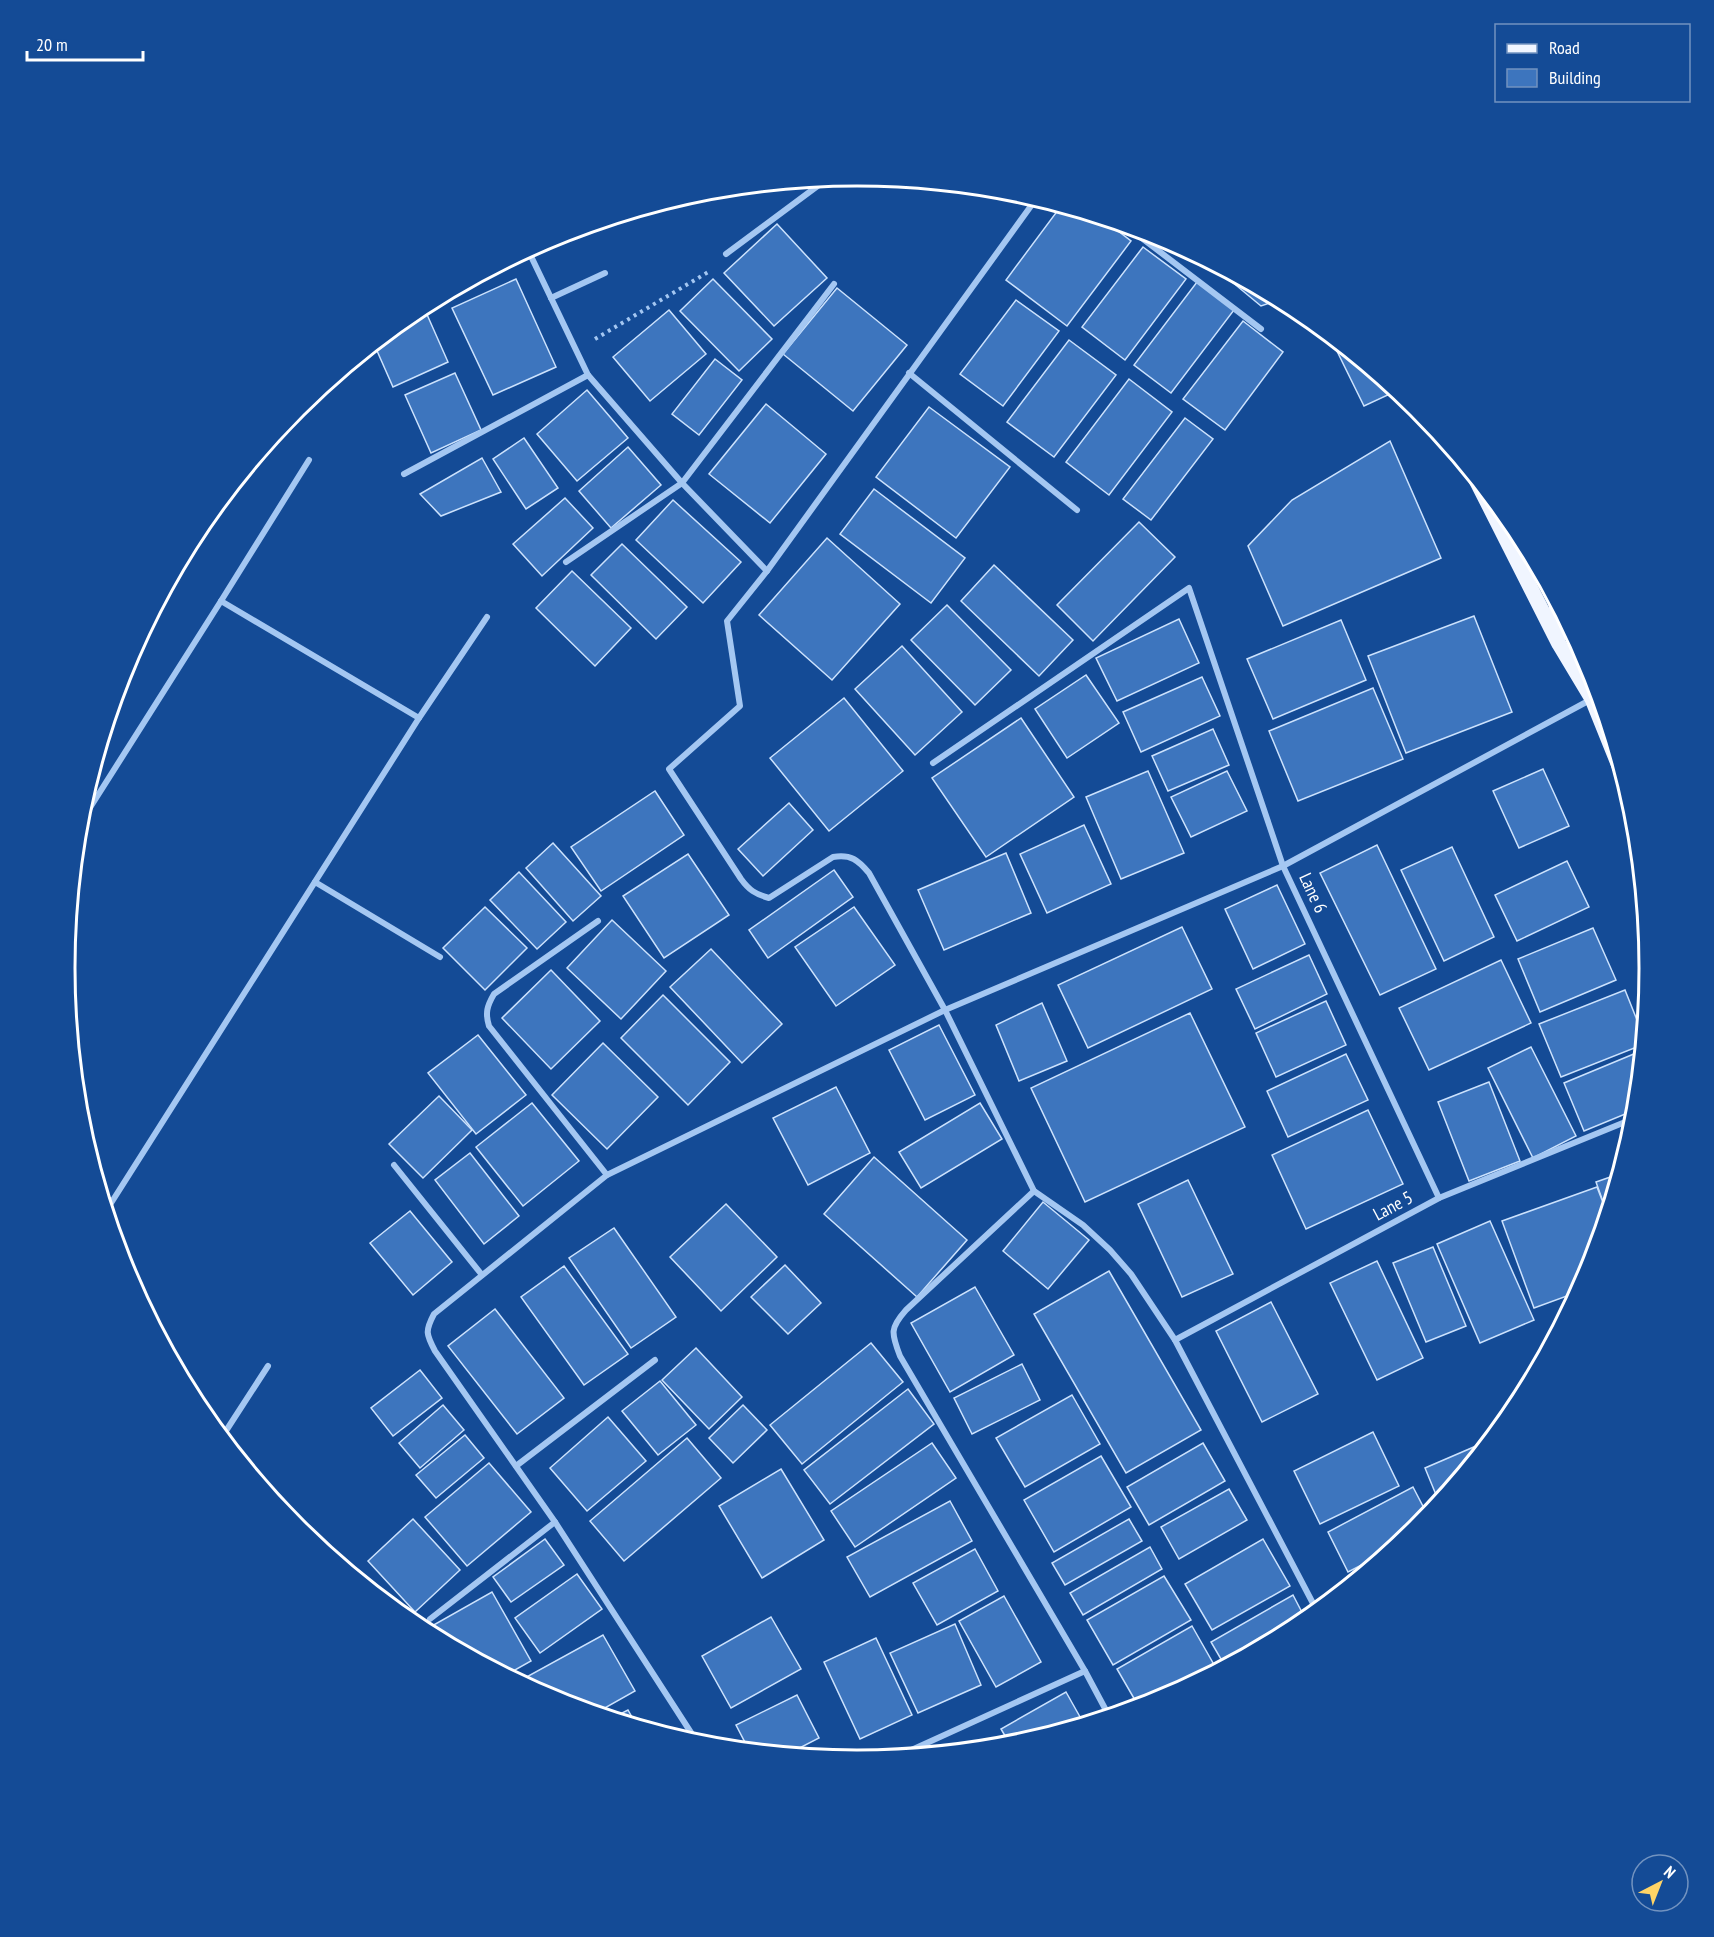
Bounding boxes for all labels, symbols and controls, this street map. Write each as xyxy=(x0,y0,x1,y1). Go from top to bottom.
scale bar xyxy=(27,24,142,62)
legend xyxy=(1495,24,1690,102)
text: 20 m xyxy=(36,33,68,56)
text: Road xyxy=(1549,36,1580,59)
text: Building xyxy=(1549,66,1601,89)
street label: Lane 6 xyxy=(1294,869,1333,917)
street label: Lane 5 xyxy=(1369,1186,1417,1225)
north arrow xyxy=(1630,1853,1690,1913)
text: N xyxy=(1660,1862,1680,1882)

